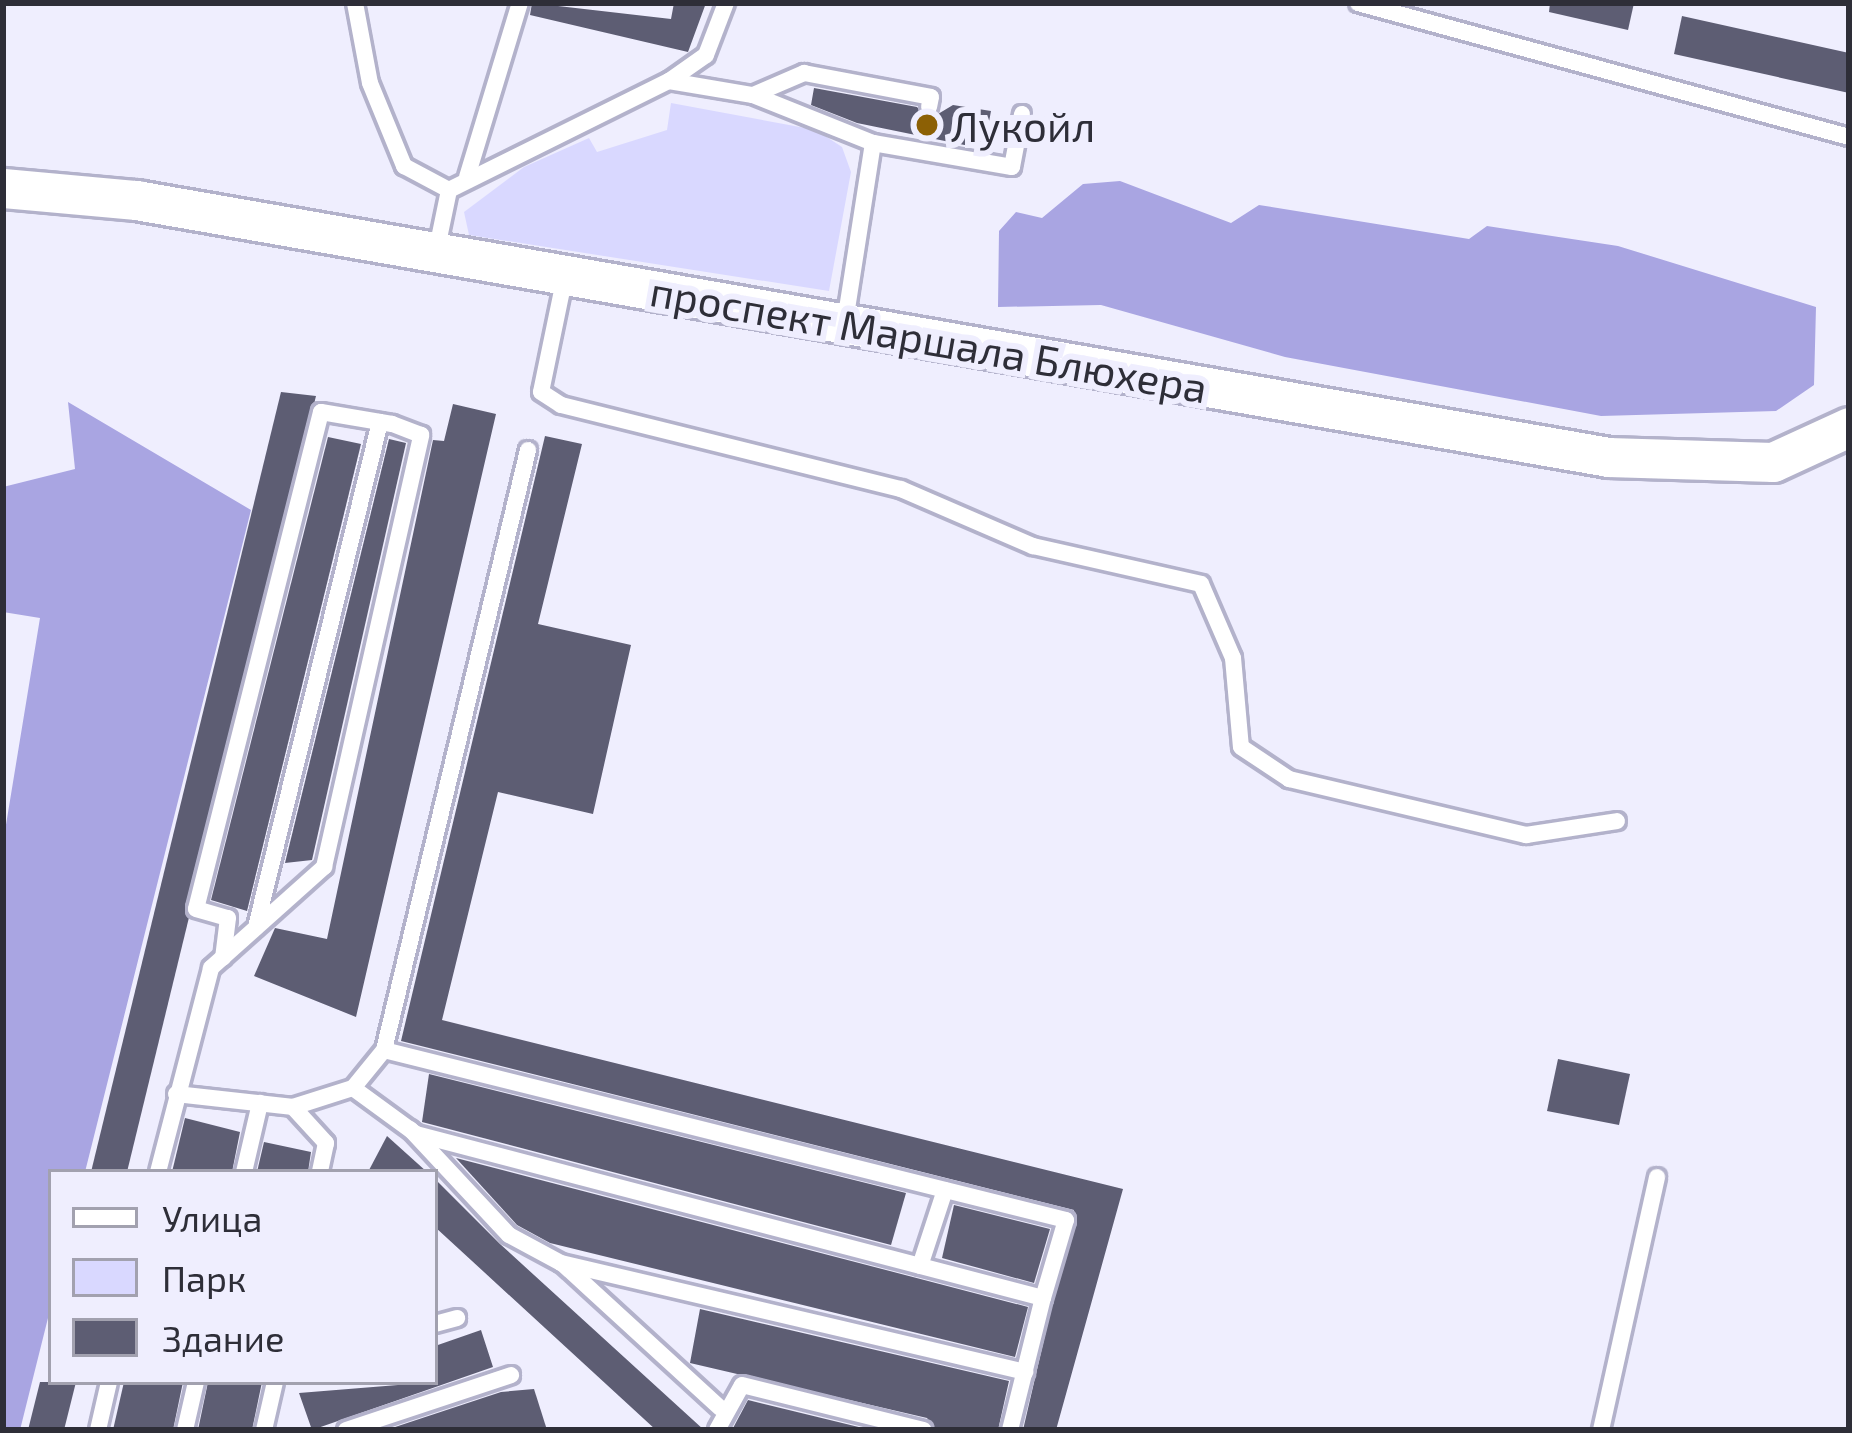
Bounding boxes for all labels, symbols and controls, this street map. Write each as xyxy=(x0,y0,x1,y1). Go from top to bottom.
place label: Лукойл xyxy=(951,100,1095,150)
marker: Лукойл xyxy=(914,112,940,138)
street label: проспект Маршала Блюхера xyxy=(647,264,1211,412)
legend xyxy=(48,1169,438,1385)
text: Улица xyxy=(162,1196,262,1239)
text: Парк xyxy=(162,1256,246,1299)
text: Здание xyxy=(162,1316,284,1359)

